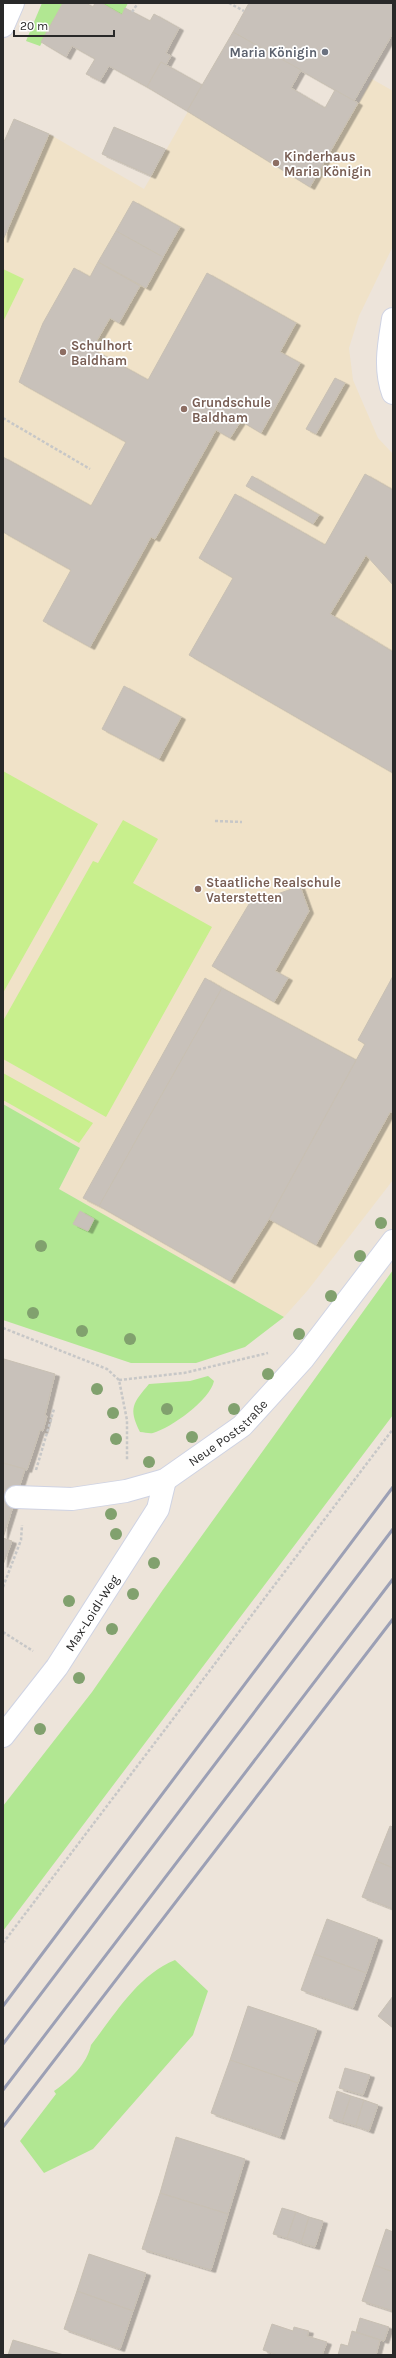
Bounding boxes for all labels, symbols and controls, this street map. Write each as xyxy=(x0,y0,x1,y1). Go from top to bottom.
scale bar xyxy=(14,12,114,38)
text: 20 m xyxy=(20,19,48,33)
place label: Maria Königin xyxy=(230,45,317,60)
marker: Maria Königin xyxy=(320,47,330,57)
place label: Kinderhaus Maria Königin xyxy=(284,149,371,179)
marker: Kinderhaus Maria Königin xyxy=(271,158,281,168)
place label: Schulhort Baldham xyxy=(71,338,132,368)
marker: Schulhort Baldham xyxy=(58,347,68,357)
place label: Grundschule Baldham xyxy=(192,395,271,425)
marker: Grundschule Baldham xyxy=(179,404,189,414)
place label: Staatliche Realschule Vaterstetten xyxy=(206,875,341,905)
marker: Staatliche Realschule Vaterstetten xyxy=(193,884,203,894)
street label: Neue Poststraße xyxy=(185,1396,270,1469)
street label: Max-Loidl-Weg xyxy=(62,1571,122,1654)

